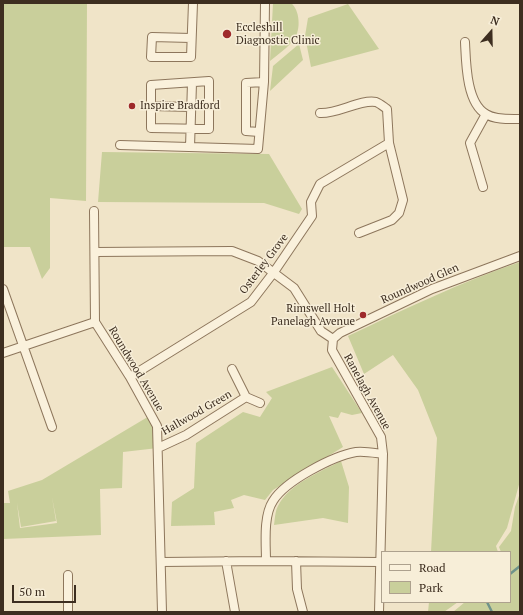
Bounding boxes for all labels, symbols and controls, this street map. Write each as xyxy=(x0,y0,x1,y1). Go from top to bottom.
north arrow xyxy=(471,12,511,52)
text: N xyxy=(489,13,501,29)
place label: Eccleshill Diagnostic Clinic xyxy=(236,21,320,47)
marker: Eccleshill Diagnostic Clinic xyxy=(221,28,233,40)
place label: Inspire Bradford xyxy=(140,99,220,113)
marker: Inspire Bradford xyxy=(127,101,137,111)
street label: Osterley Grove xyxy=(237,231,291,297)
street label: Roundwood Glen xyxy=(379,261,461,307)
place label: Rimswell Holt Panelagh Avenue xyxy=(271,302,355,328)
marker: Rimswell Holt Panelagh Avenue xyxy=(358,310,368,320)
street label: Roundwood Avenue xyxy=(105,324,167,414)
street label: Ranelagh Avenue xyxy=(341,352,393,432)
street label: Hallwood Green xyxy=(160,388,234,438)
legend xyxy=(381,551,511,603)
text: Road xyxy=(419,560,446,575)
scale bar xyxy=(14,577,78,603)
text: Park xyxy=(419,580,443,595)
text: 50 m xyxy=(19,584,45,599)

